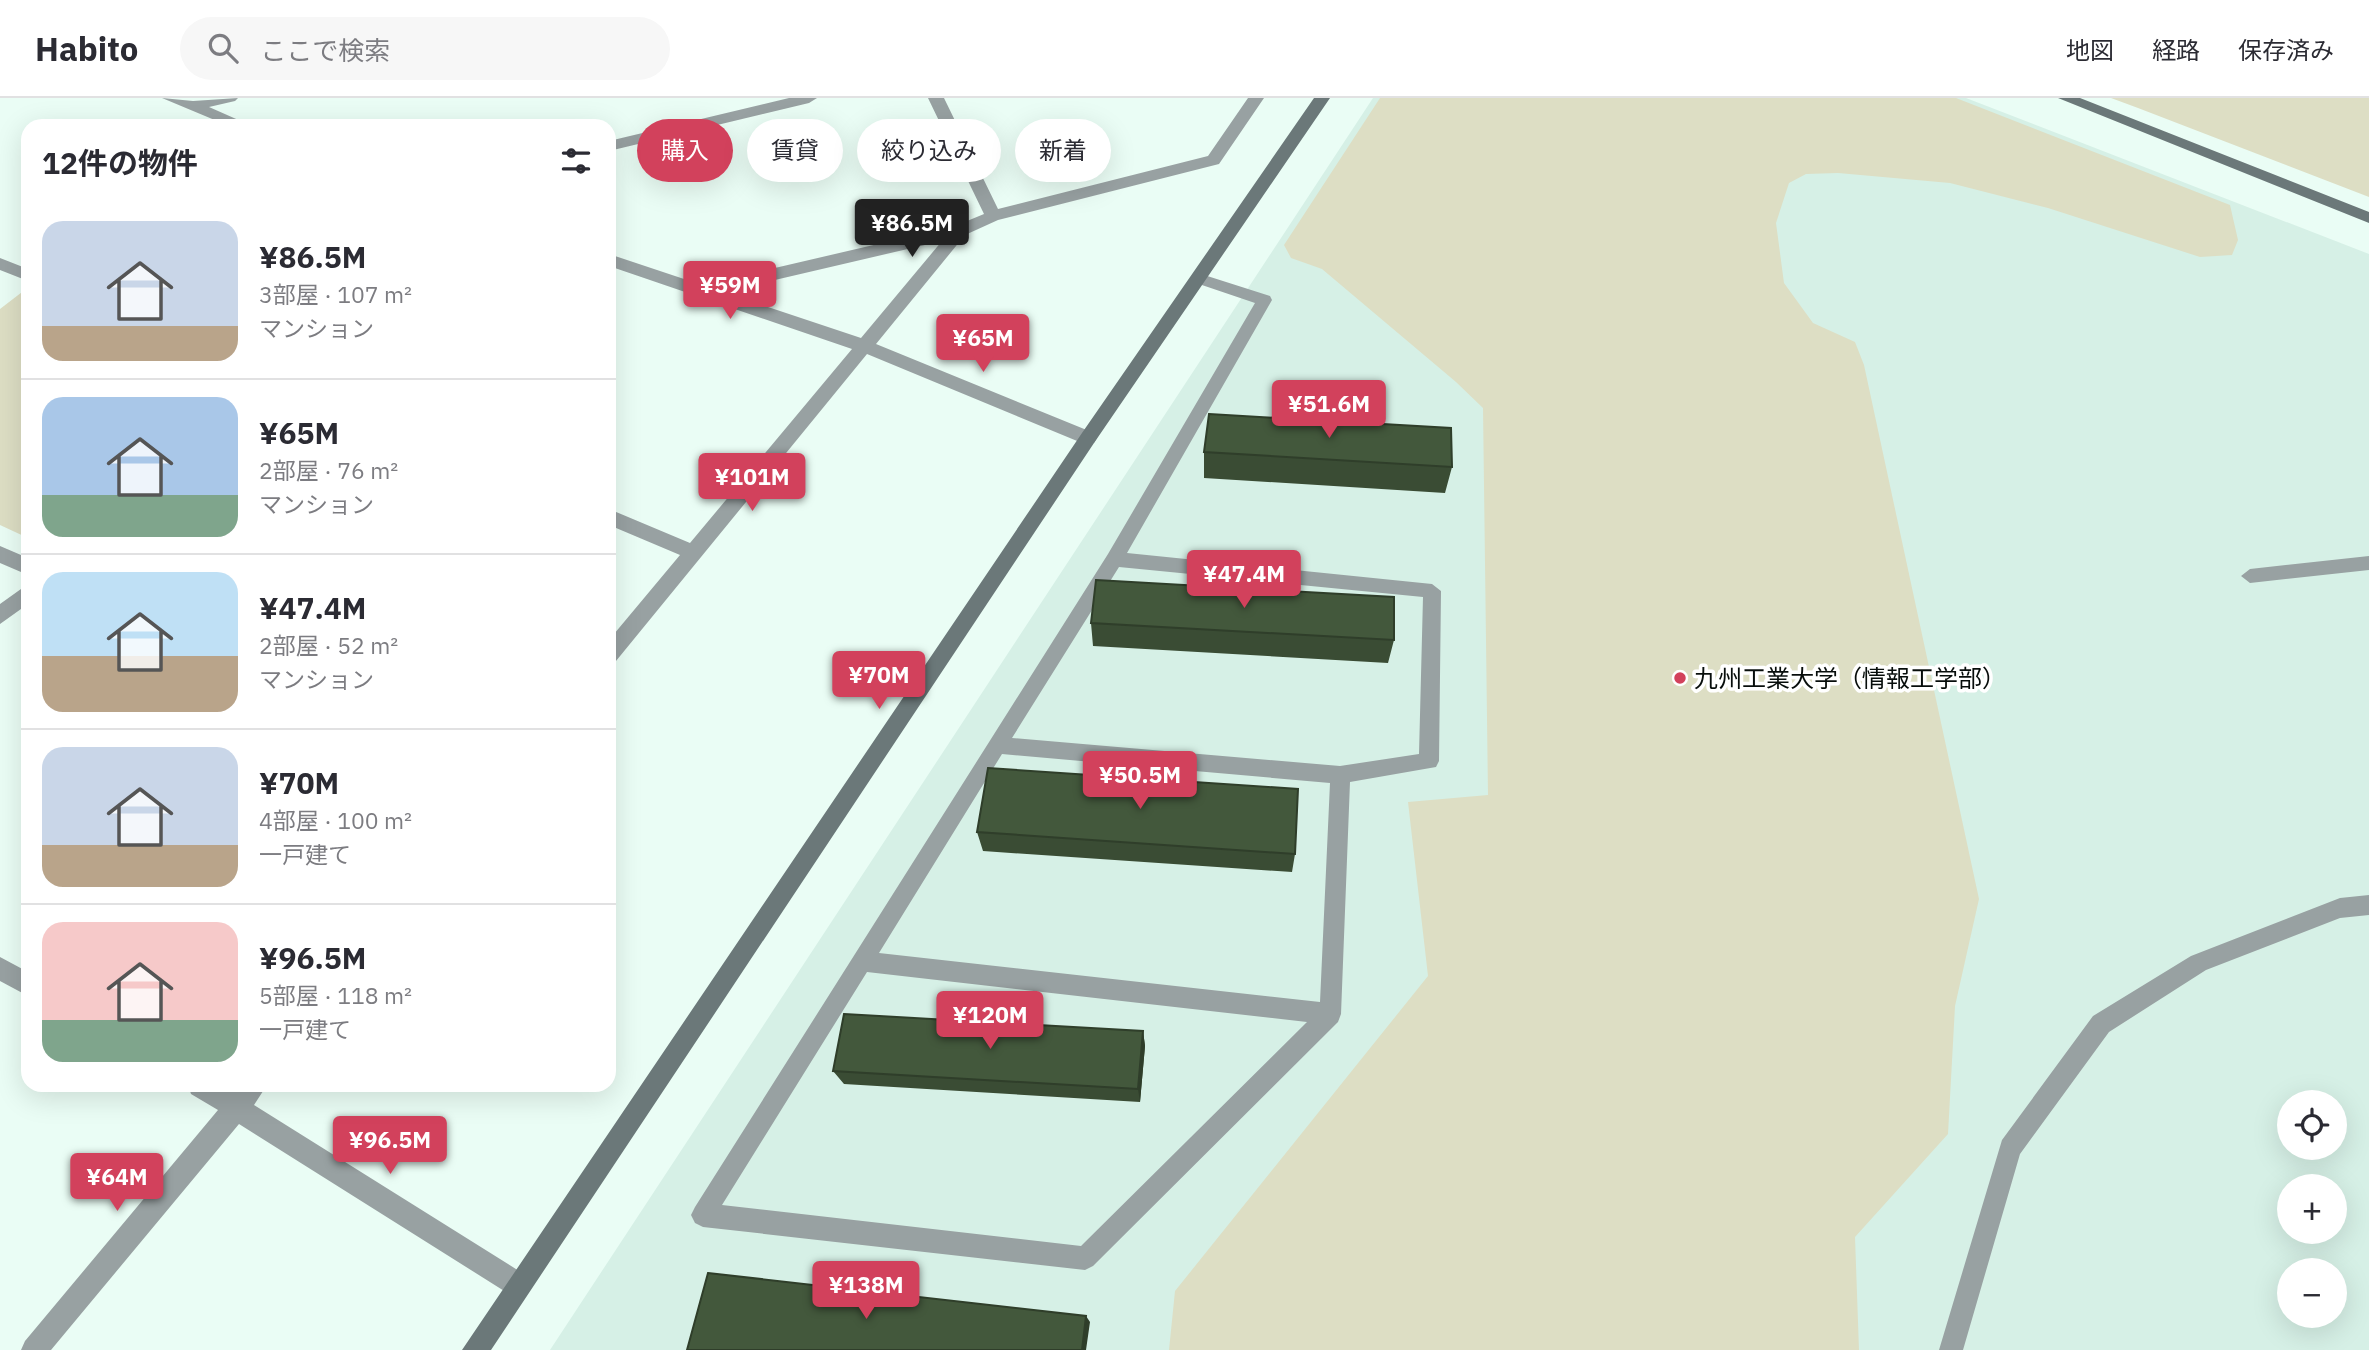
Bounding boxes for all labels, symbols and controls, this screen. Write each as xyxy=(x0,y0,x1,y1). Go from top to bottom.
search box xyxy=(180,17,670,80)
text: Habito xyxy=(35,27,138,70)
icon: search xyxy=(204,29,242,67)
text: ここで検索 xyxy=(260,33,390,67)
text: 地図 xyxy=(2066,34,2114,66)
text: 経路 xyxy=(2152,34,2200,66)
text: 保存済み xyxy=(2238,34,2334,66)
chip: 購入 xyxy=(637,119,733,182)
chip: 賃貸 xyxy=(747,119,843,182)
chip: 絞り込み xyxy=(857,119,1001,182)
chip: 新着 xyxy=(1015,119,1111,182)
icon: filters xyxy=(557,142,595,180)
text: 12件の物件 xyxy=(42,143,198,182)
pin: ¥86.5M xyxy=(855,200,969,259)
text: ¥86.5M xyxy=(871,207,953,237)
text: ¥86.5M xyxy=(259,237,366,276)
icon: home xyxy=(98,249,182,333)
pin: ¥59M xyxy=(689,262,771,321)
text: ¥59M xyxy=(699,269,761,299)
text: 3部屋 · 107 m² xyxy=(259,279,412,309)
text: マンション xyxy=(259,313,374,343)
pin: ¥65M xyxy=(942,314,1024,374)
text: ¥65M xyxy=(952,322,1014,352)
pin: ¥51.6M xyxy=(1272,380,1386,440)
text: ¥51.6M xyxy=(1288,388,1370,418)
text: ¥65M xyxy=(259,413,339,452)
icon: home xyxy=(98,425,182,509)
pin: ¥101M xyxy=(703,454,801,513)
text: 2部屋 · 76 m² xyxy=(259,455,398,485)
text: ¥101M xyxy=(714,461,790,491)
text: マンション xyxy=(259,489,374,519)
pin: ¥47.4M xyxy=(1187,550,1301,610)
text: ¥47.4M xyxy=(1203,558,1285,588)
text: ¥47.4M xyxy=(259,588,366,627)
icon: home xyxy=(98,600,182,684)
text: 2部屋 · 52 m² xyxy=(259,630,398,660)
pin: ¥70M xyxy=(838,652,920,711)
text: ¥70M xyxy=(848,659,910,689)
place label: 九州工業大学（情報工学部） xyxy=(1694,662,2006,694)
text: マンション xyxy=(259,664,374,694)
marker: 九州工業大学（情報工学部） xyxy=(1672,670,1688,686)
pin: ¥50.5M xyxy=(1083,752,1197,811)
text: ¥50.5M xyxy=(1099,759,1181,789)
text: ¥70M xyxy=(259,763,339,802)
icon: home xyxy=(98,775,182,859)
text: 4部屋 · 100 m² xyxy=(259,805,412,835)
text: 一戸建て xyxy=(259,839,351,869)
text: ¥96.5M xyxy=(259,938,366,977)
icon: home xyxy=(98,950,182,1034)
text: 5部屋 · 118 m² xyxy=(259,980,412,1010)
pin: ¥120M xyxy=(941,992,1039,1051)
text: ¥120M xyxy=(952,999,1028,1029)
text: 一戸建て xyxy=(259,1014,351,1044)
map controls xyxy=(2277,1090,2347,1328)
button: locate xyxy=(2277,1090,2347,1160)
pin: ¥96.5M xyxy=(333,1116,447,1176)
text: ¥96.5M xyxy=(349,1124,431,1154)
pin: ¥64M xyxy=(76,1154,158,1213)
text: ¥64M xyxy=(86,1161,148,1191)
button: + xyxy=(2277,1174,2347,1244)
button: − xyxy=(2277,1258,2347,1328)
pin: ¥138M xyxy=(817,1262,915,1321)
text: ¥138M xyxy=(828,1269,904,1299)

